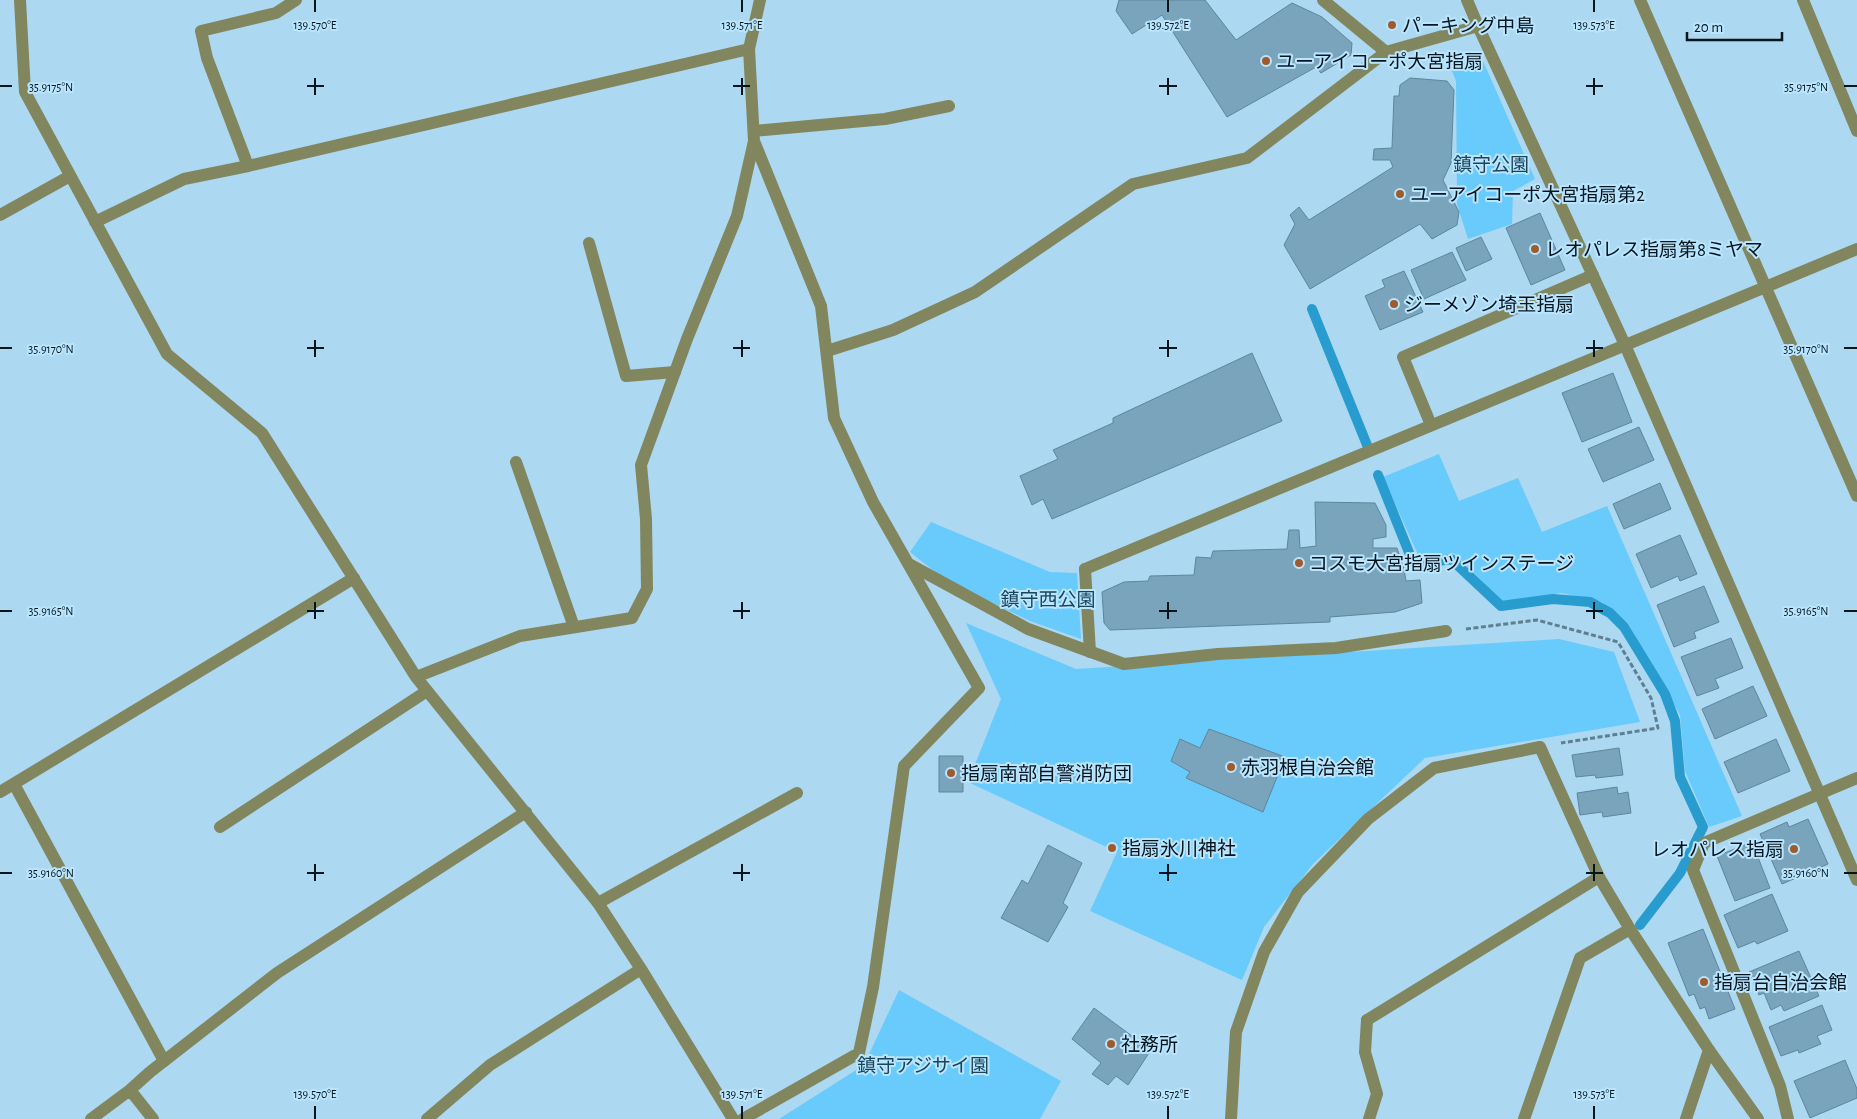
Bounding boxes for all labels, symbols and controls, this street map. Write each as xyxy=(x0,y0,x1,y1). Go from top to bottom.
scale bar xyxy=(1687,10,1782,42)
place label: パーキング中島 xyxy=(1402,16,1534,36)
text: 139.570°E xyxy=(293,19,337,31)
text: 139.571°E xyxy=(722,19,763,31)
text: 139.572°E xyxy=(1147,19,1189,31)
marker: パーキング中島 xyxy=(1386,19,1398,31)
text: 139.573°E xyxy=(1573,19,1615,31)
text: 20 m xyxy=(1694,20,1723,35)
place label: ユーアイコーポ大宮指扇 xyxy=(1276,51,1483,72)
marker: ユーアイコーポ大宮指扇 xyxy=(1260,55,1272,67)
text: 35.9175°N xyxy=(29,81,73,93)
text: 35.9175°N xyxy=(1784,81,1828,93)
park label: 鎮守公園 xyxy=(1453,154,1529,175)
place label: ユーアイコーポ大宮指扇第2 xyxy=(1410,184,1645,205)
marker: ユーアイコーポ大宮指扇第2 xyxy=(1394,188,1406,200)
place label: レオパレス指扇第8ミヤマ xyxy=(1545,240,1763,260)
marker: レオパレス指扇第8ミヤマ xyxy=(1529,243,1541,255)
place label: ジーメゾン埼玉指扇 xyxy=(1404,294,1574,315)
marker: ジーメゾン埼玉指扇 xyxy=(1388,298,1400,310)
text: 35.9170°N xyxy=(28,343,74,355)
text: 35.9170°N xyxy=(1783,343,1829,355)
place label: コスモ大宮指扇ツインステージ xyxy=(1309,554,1574,574)
marker: コスモ大宮指扇ツインステージ xyxy=(1293,557,1305,569)
park label: 鎮守西公園 xyxy=(1000,589,1096,610)
text: 35.9165°N xyxy=(29,605,73,617)
text: 35.9165°N xyxy=(1784,605,1828,617)
place label: 赤羽根自治会館 xyxy=(1241,758,1374,778)
marker: 赤羽根自治会館 xyxy=(1225,761,1237,773)
place label: 指扇南部自警消防団 xyxy=(961,763,1132,784)
marker: 指扇南部自警消防団 xyxy=(945,767,957,779)
place label: 指扇氷川神社 xyxy=(1122,838,1236,859)
place label: レオパレス指扇 xyxy=(1651,840,1784,860)
marker: 指扇氷川神社 xyxy=(1106,842,1118,854)
marker: レオパレス指扇 xyxy=(1788,843,1800,855)
text: 35.9160°N xyxy=(28,867,74,879)
text: 35.9160°N xyxy=(1783,867,1829,879)
place label: 指扇台自治会館 xyxy=(1714,972,1847,993)
marker: 指扇台自治会館 xyxy=(1698,976,1710,988)
place label: 社務所 xyxy=(1121,1034,1178,1055)
marker: 社務所 xyxy=(1105,1038,1117,1050)
park label: 鎮守アジサイ園 xyxy=(857,1055,989,1076)
text: 139.570°E xyxy=(293,1088,337,1100)
text: 139.571°E xyxy=(722,1088,763,1100)
text: 139.572°E xyxy=(1147,1088,1189,1100)
text: 139.573°E xyxy=(1573,1088,1615,1100)

